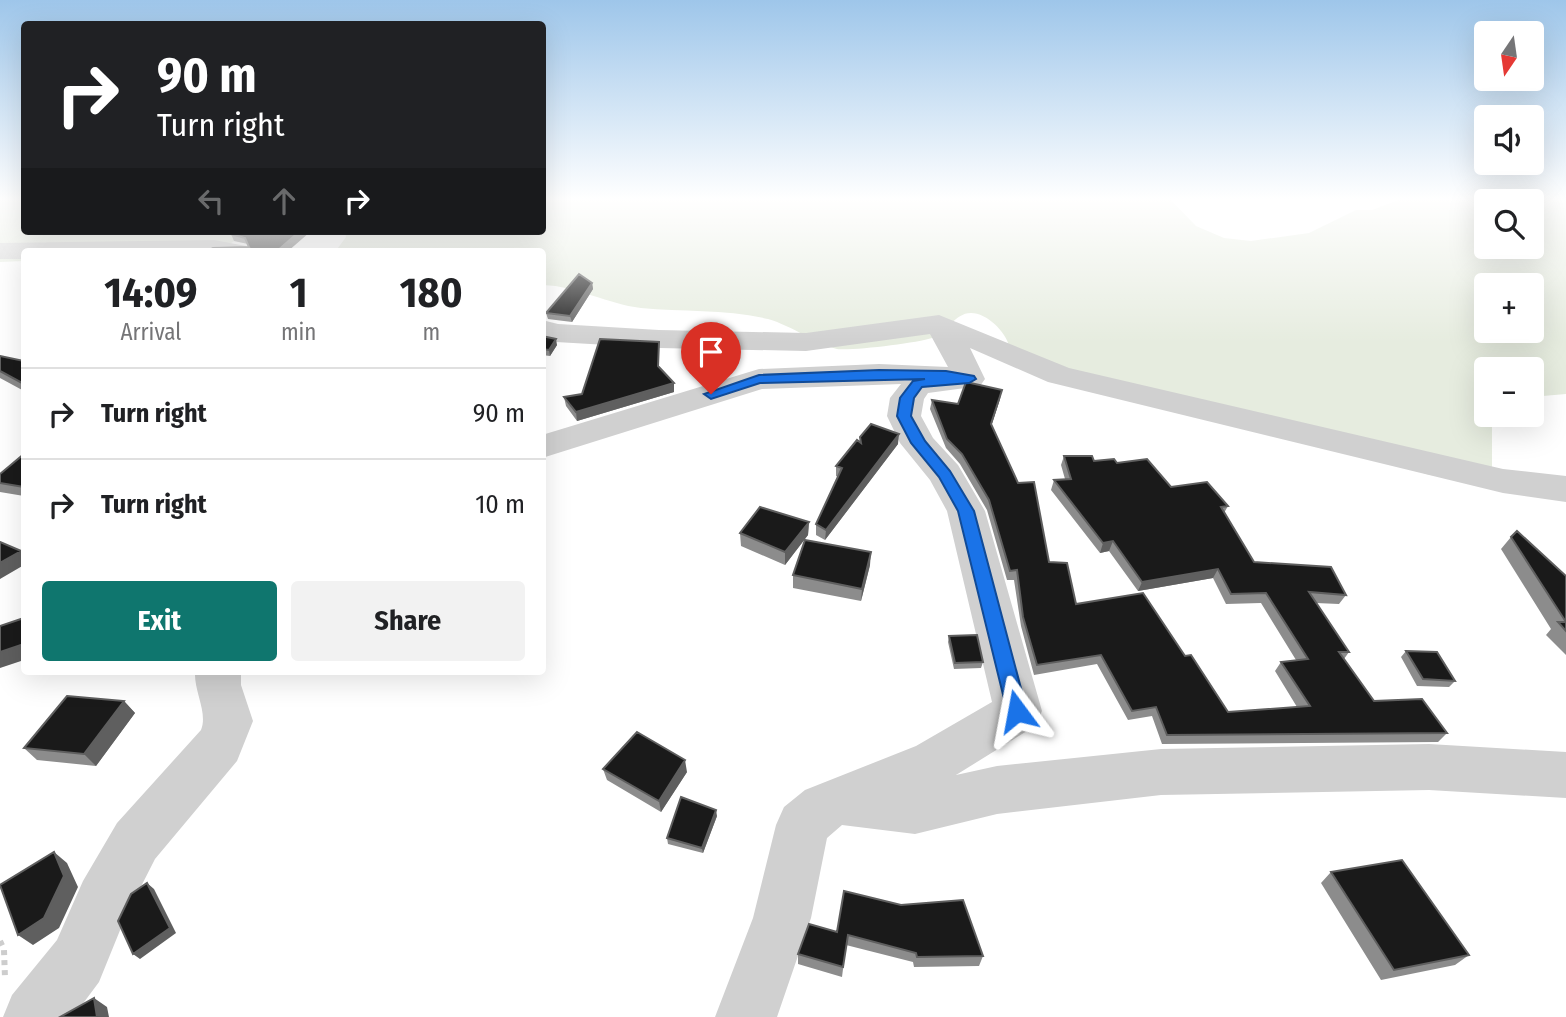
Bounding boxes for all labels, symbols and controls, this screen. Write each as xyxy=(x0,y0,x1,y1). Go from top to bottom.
north arrow xyxy=(1474,21,1544,91)
map controls xyxy=(1474,21,1544,427)
text: 90 m xyxy=(157,46,257,105)
icon: right xyxy=(42,49,133,140)
button: sound xyxy=(1474,105,1544,175)
text: Turn right xyxy=(157,106,284,144)
icon: left xyxy=(192,182,230,220)
icon: ahead xyxy=(265,182,303,220)
icon: right xyxy=(338,182,376,220)
button: search xyxy=(1474,189,1544,259)
text: 14:09 xyxy=(104,268,198,318)
text: 1 xyxy=(290,268,308,318)
text: 180 xyxy=(400,268,463,318)
button: + xyxy=(1474,273,1544,343)
text: Arrival xyxy=(120,318,181,346)
text: min xyxy=(281,318,317,346)
text: m xyxy=(422,318,440,346)
pin xyxy=(681,322,741,394)
icon: arrive xyxy=(692,333,730,371)
button: − xyxy=(1474,357,1544,427)
icon: right xyxy=(42,395,80,433)
text: Turn right xyxy=(101,398,207,429)
text: 90 m xyxy=(473,398,525,429)
icon: right xyxy=(42,486,80,524)
text: Turn right xyxy=(101,489,207,520)
text: 10 m xyxy=(475,489,525,520)
button: Exit xyxy=(42,581,277,661)
button: Share xyxy=(291,581,525,661)
position arrow xyxy=(980,674,1054,748)

